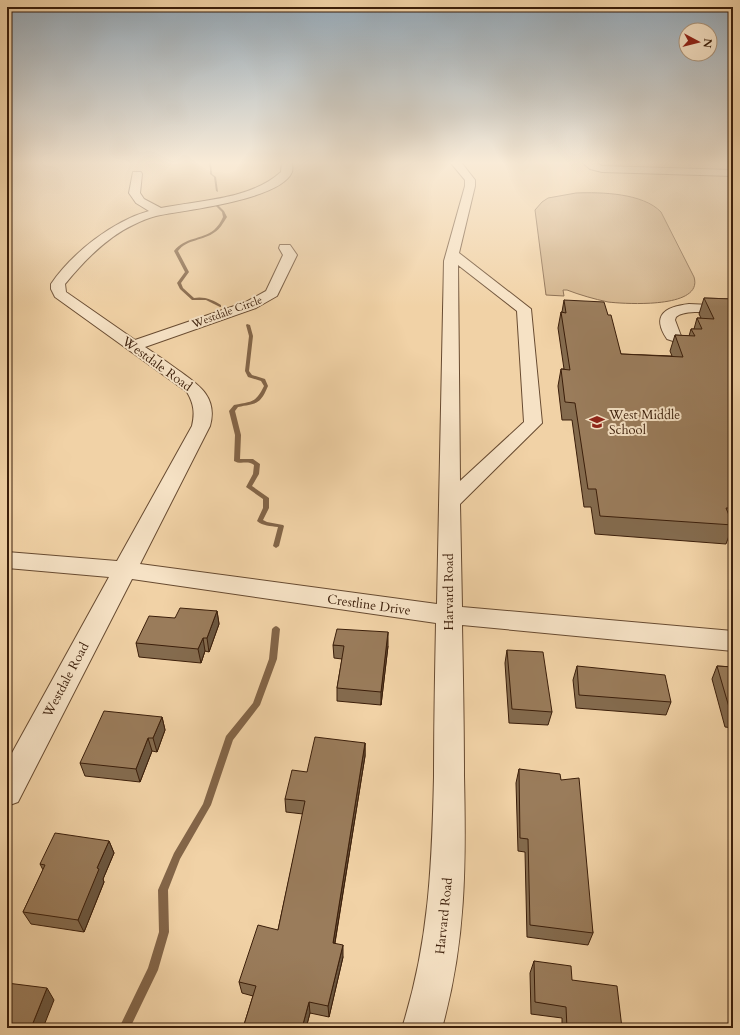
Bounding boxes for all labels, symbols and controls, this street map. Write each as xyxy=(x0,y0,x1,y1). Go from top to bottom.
north arrow xyxy=(678,22,718,62)
text: N xyxy=(699,38,715,49)
street label: Westdale Circle xyxy=(189,292,264,332)
street label: Westdale Road xyxy=(118,332,196,396)
place label: West Middle School xyxy=(608,406,680,439)
school or university icon: West Middle School xyxy=(588,413,606,431)
street label: Harvard Road xyxy=(440,553,458,631)
street label: Crestline Drive xyxy=(326,590,412,620)
street label: Westdale Road xyxy=(38,639,93,722)
street label: Harvard Road xyxy=(431,877,457,955)

